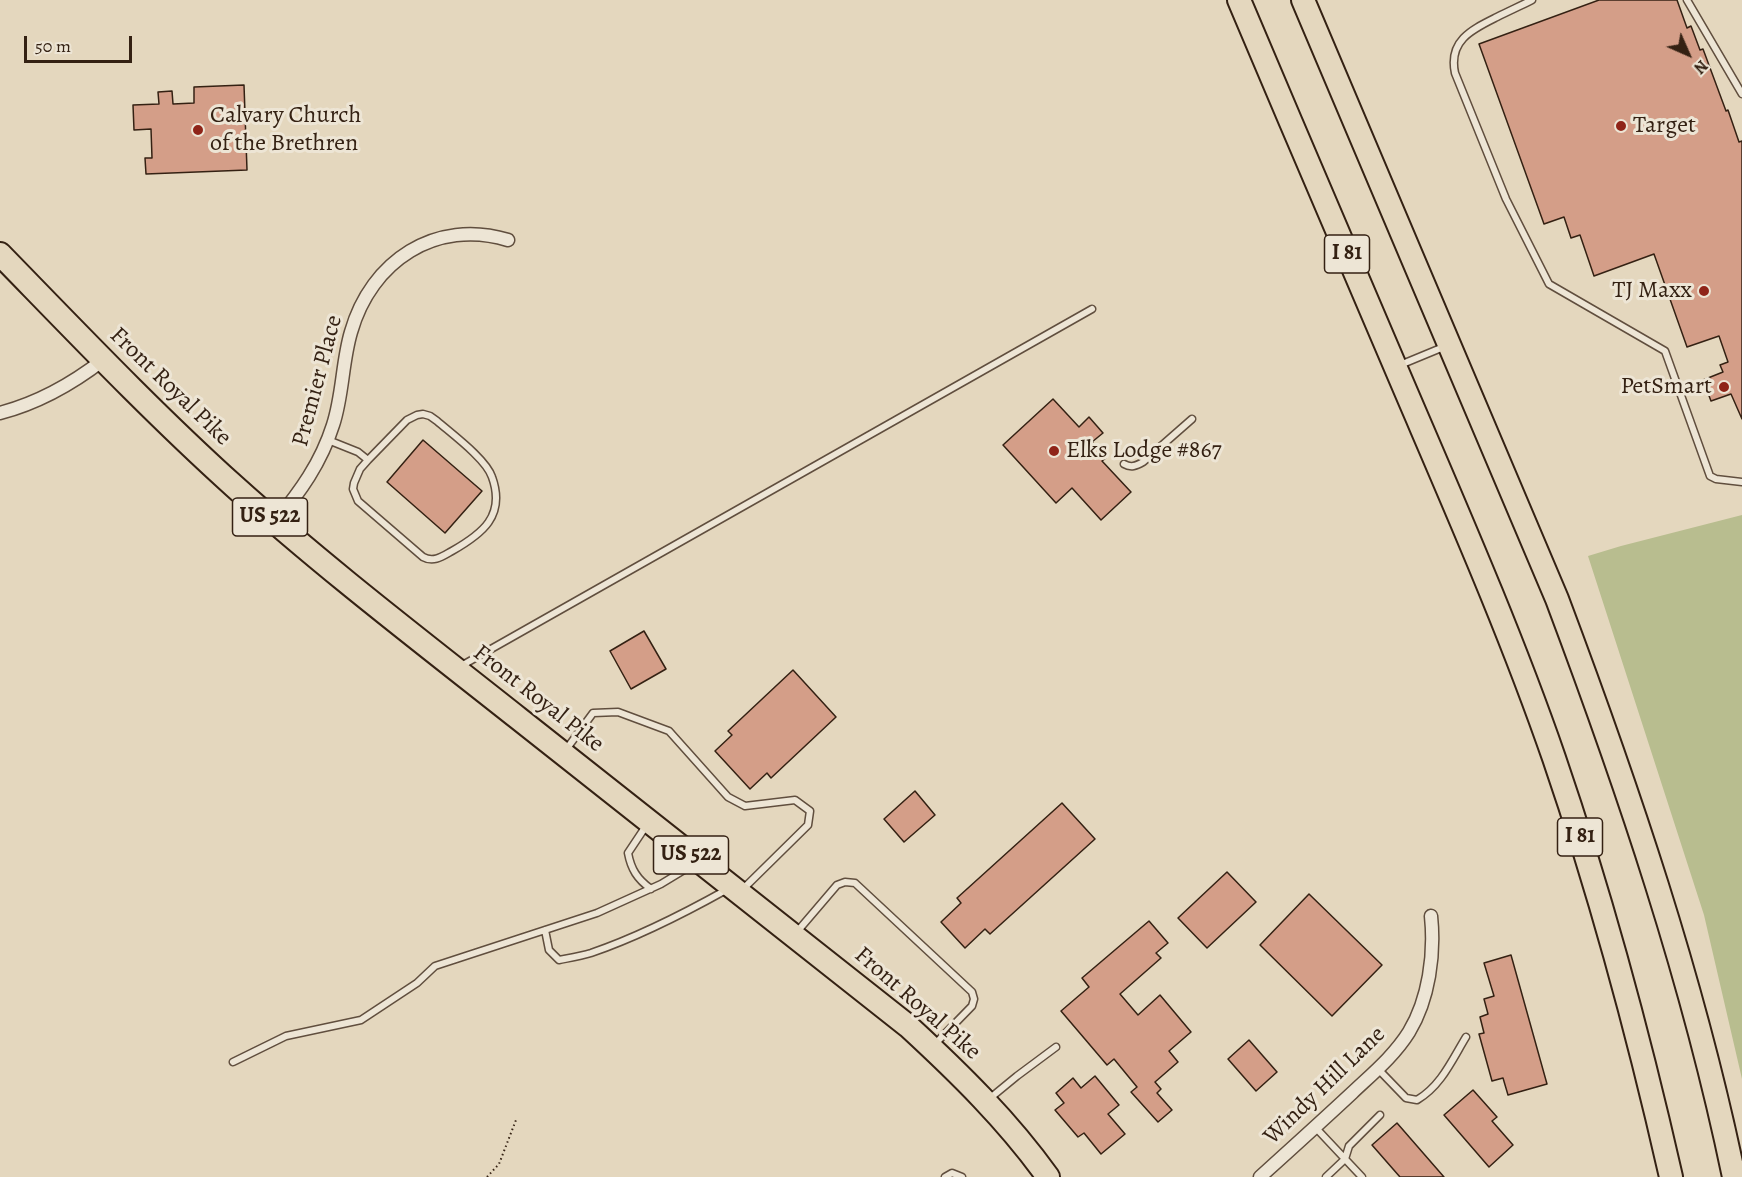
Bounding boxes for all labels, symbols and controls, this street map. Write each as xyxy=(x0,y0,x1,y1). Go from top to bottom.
scale bar xyxy=(27,24,135,62)
north arrow xyxy=(1658,24,1718,84)
text: 50 m xyxy=(35,34,71,58)
text: N xyxy=(1689,55,1713,79)
place label: Calvary Church of the Brethren xyxy=(210,102,361,158)
place label: Target xyxy=(1633,112,1696,140)
marker: Target xyxy=(1614,119,1628,133)
marker: Calvary Church of the Brethren xyxy=(191,123,205,137)
road number: I 81 xyxy=(1324,235,1370,273)
place label: TJ Maxx xyxy=(1612,277,1692,305)
marker: TJ Maxx xyxy=(1697,284,1711,298)
street label: Premier Place xyxy=(287,312,349,450)
street label: Front Royal Pike xyxy=(103,322,237,452)
place label: PetSmart xyxy=(1620,373,1712,401)
marker: PetSmart xyxy=(1717,380,1731,394)
place label: Elks Lodge #867 xyxy=(1066,437,1222,465)
marker: Elks Lodge #867 xyxy=(1047,444,1061,458)
road number: US 522 xyxy=(232,498,308,536)
street label: Front Royal Pike xyxy=(467,639,609,759)
road number: I 81 xyxy=(1558,818,1602,856)
road number: US 522 xyxy=(654,836,728,874)
street label: Front Royal Pike xyxy=(848,941,986,1067)
street label: Windy Hill Lane xyxy=(1258,1021,1392,1151)

